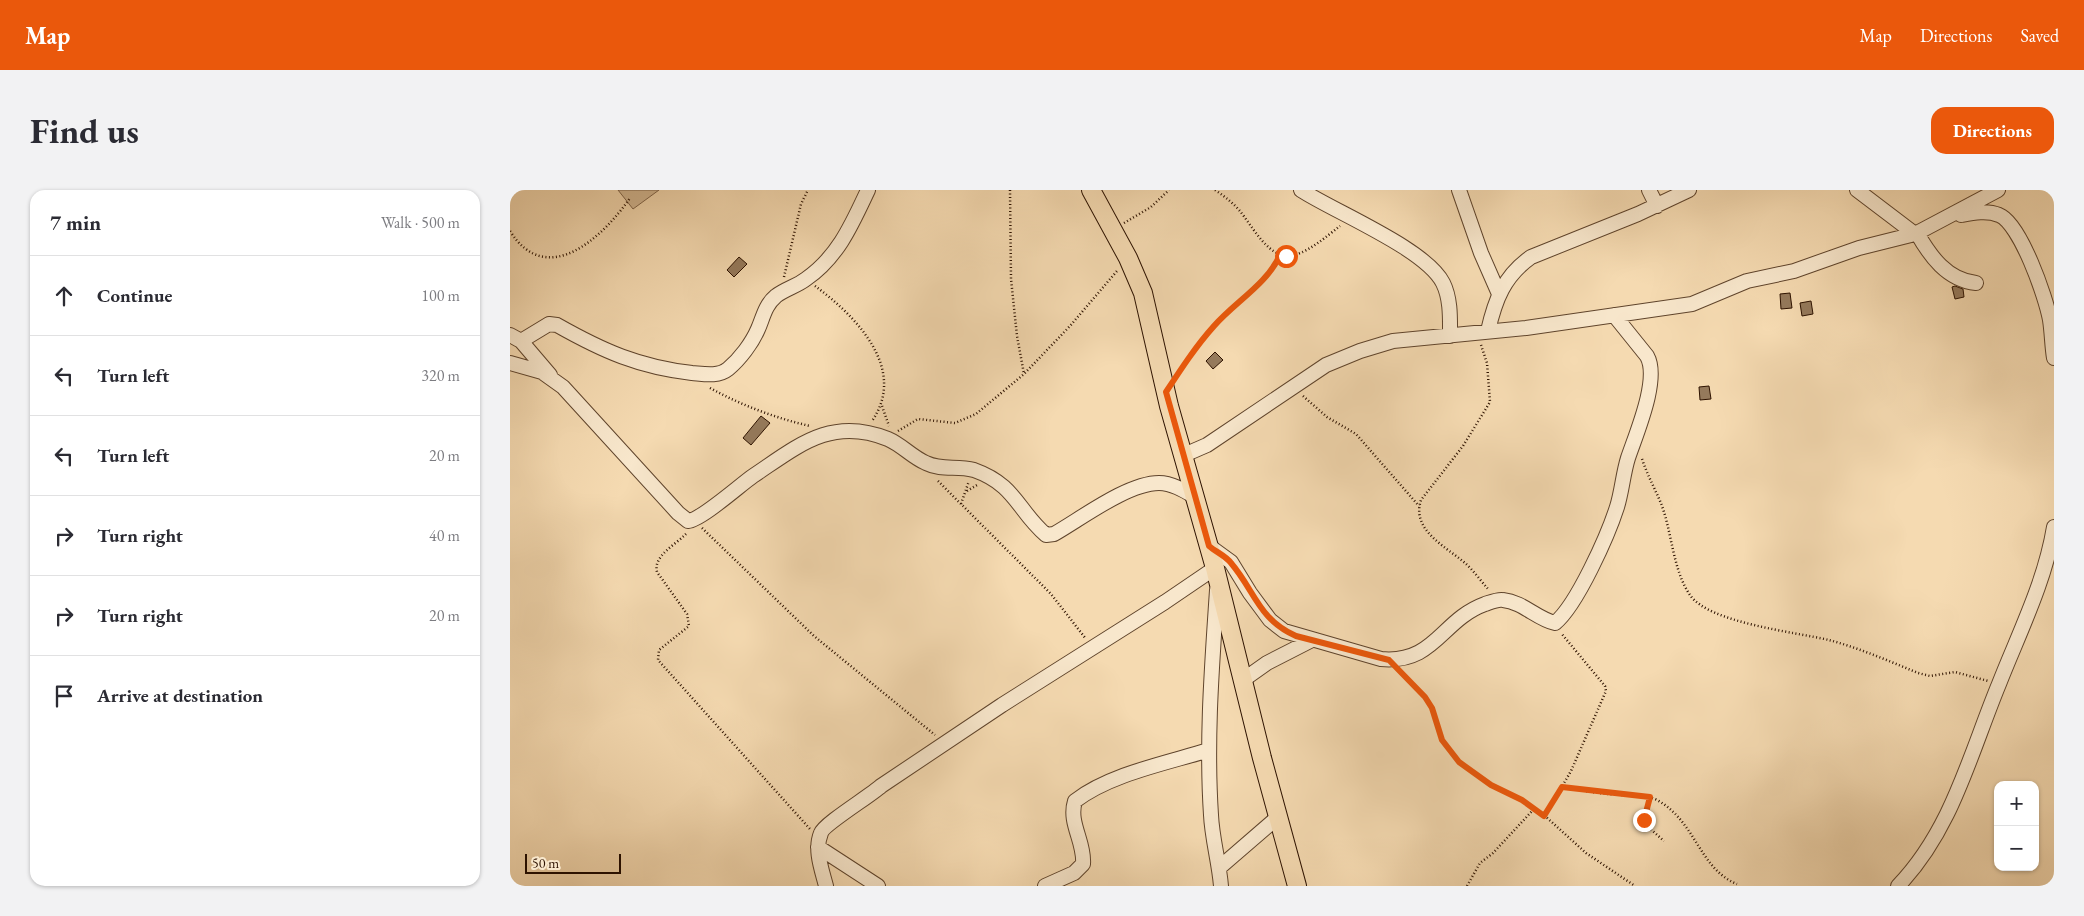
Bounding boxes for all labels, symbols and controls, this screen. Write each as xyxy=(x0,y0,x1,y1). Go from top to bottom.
text: Map xyxy=(25,20,70,51)
text: Map xyxy=(1860,24,1892,47)
text: Directions xyxy=(1920,24,1992,47)
text: Saved xyxy=(2020,24,2059,47)
button: Directions xyxy=(1931,107,2054,154)
text: Find us xyxy=(30,108,139,153)
text: 7 min xyxy=(50,209,101,236)
text: Walk · 500 m xyxy=(381,212,460,233)
route start xyxy=(1275,245,1298,268)
icon: ahead xyxy=(50,282,78,310)
text: Continue xyxy=(97,283,172,308)
text: 100 m xyxy=(421,285,460,306)
icon: left xyxy=(50,362,78,390)
text: Turn left xyxy=(97,363,169,388)
text: 320 m xyxy=(421,365,460,386)
icon: left xyxy=(50,442,78,470)
text: Turn left xyxy=(97,443,169,468)
text: 20 m xyxy=(429,445,460,466)
icon: right xyxy=(50,522,78,550)
text: Turn right xyxy=(97,523,183,548)
text: 40 m xyxy=(429,525,460,546)
icon: right xyxy=(50,602,78,630)
text: Turn right xyxy=(97,603,183,628)
text: 20 m xyxy=(429,605,460,626)
icon: arrive xyxy=(50,682,78,710)
text: Arrive at destination xyxy=(97,683,263,708)
map controls xyxy=(1994,781,2039,871)
button: + xyxy=(1994,781,2039,826)
route end xyxy=(1633,809,1656,832)
button: − xyxy=(1994,826,2039,871)
scale bar xyxy=(525,851,621,874)
text: 50 m xyxy=(532,854,559,872)

